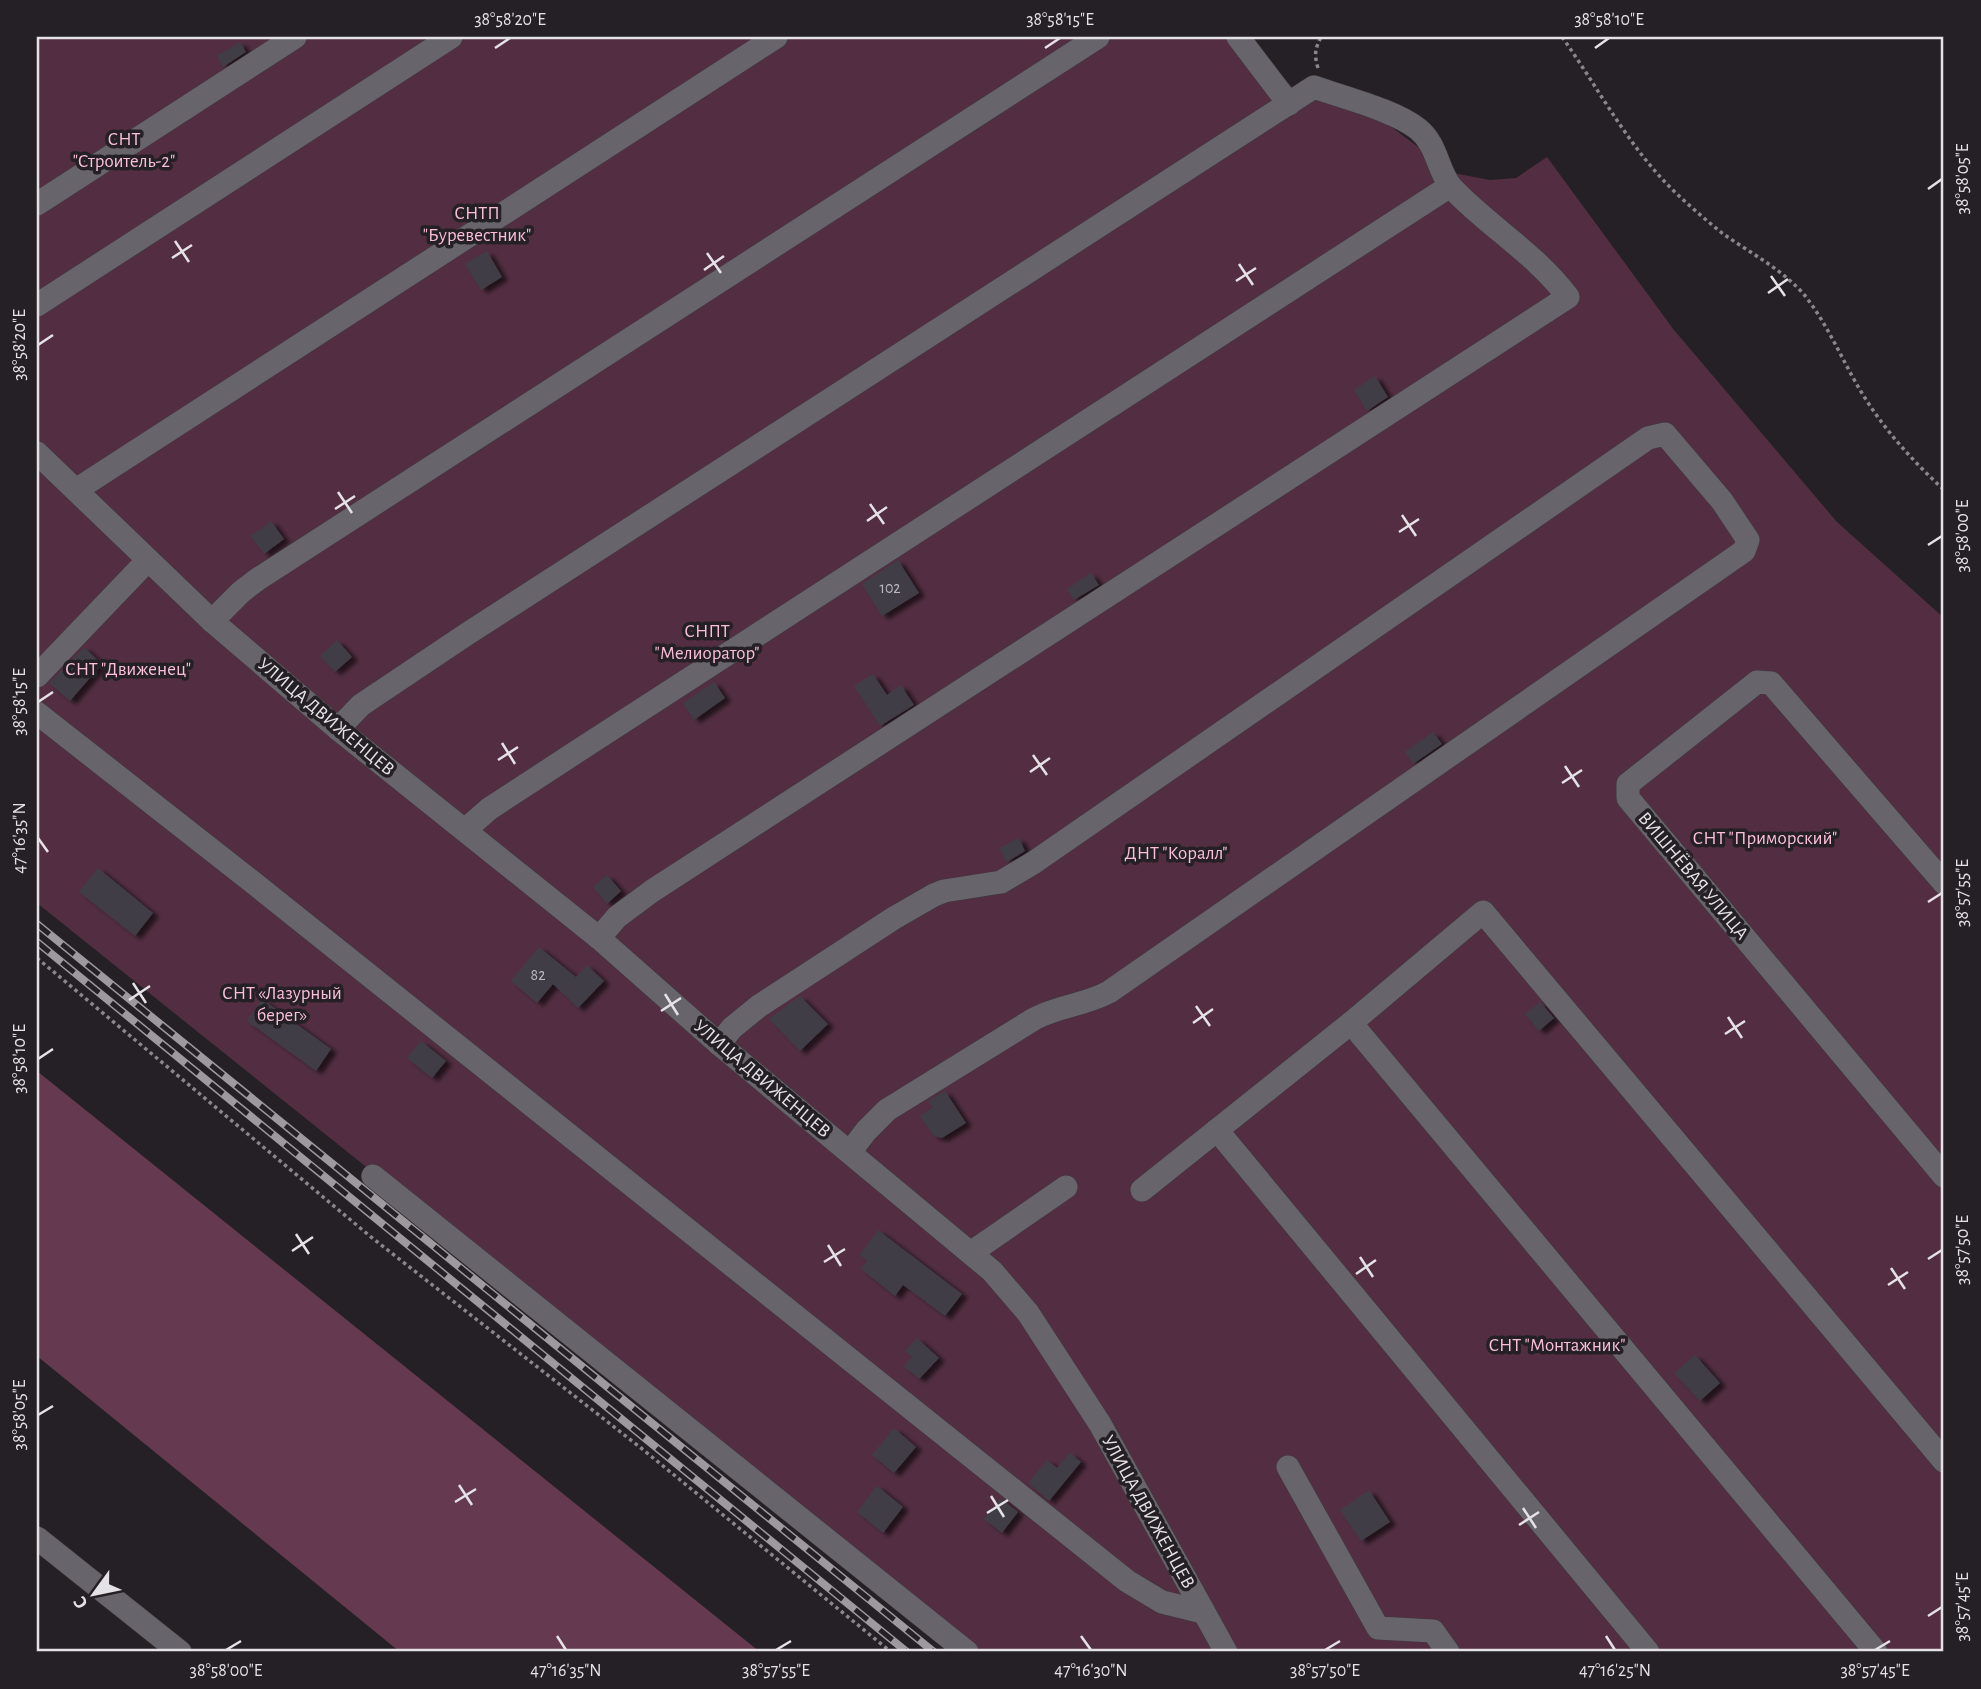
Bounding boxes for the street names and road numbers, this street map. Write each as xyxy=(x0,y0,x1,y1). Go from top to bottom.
street label: УЛИЦА ДВИЖЕНЦЕВ xyxy=(254,654,398,780)
street label: ВИШНЁВАЯ УЛИЦА xyxy=(1634,808,1753,943)
street label: УЛИЦА ДВИЖЕНЦЕВ xyxy=(690,1016,834,1142)
street label: УЛИЦА ДВИЖЕНЦЕВ xyxy=(1098,1432,1198,1592)

